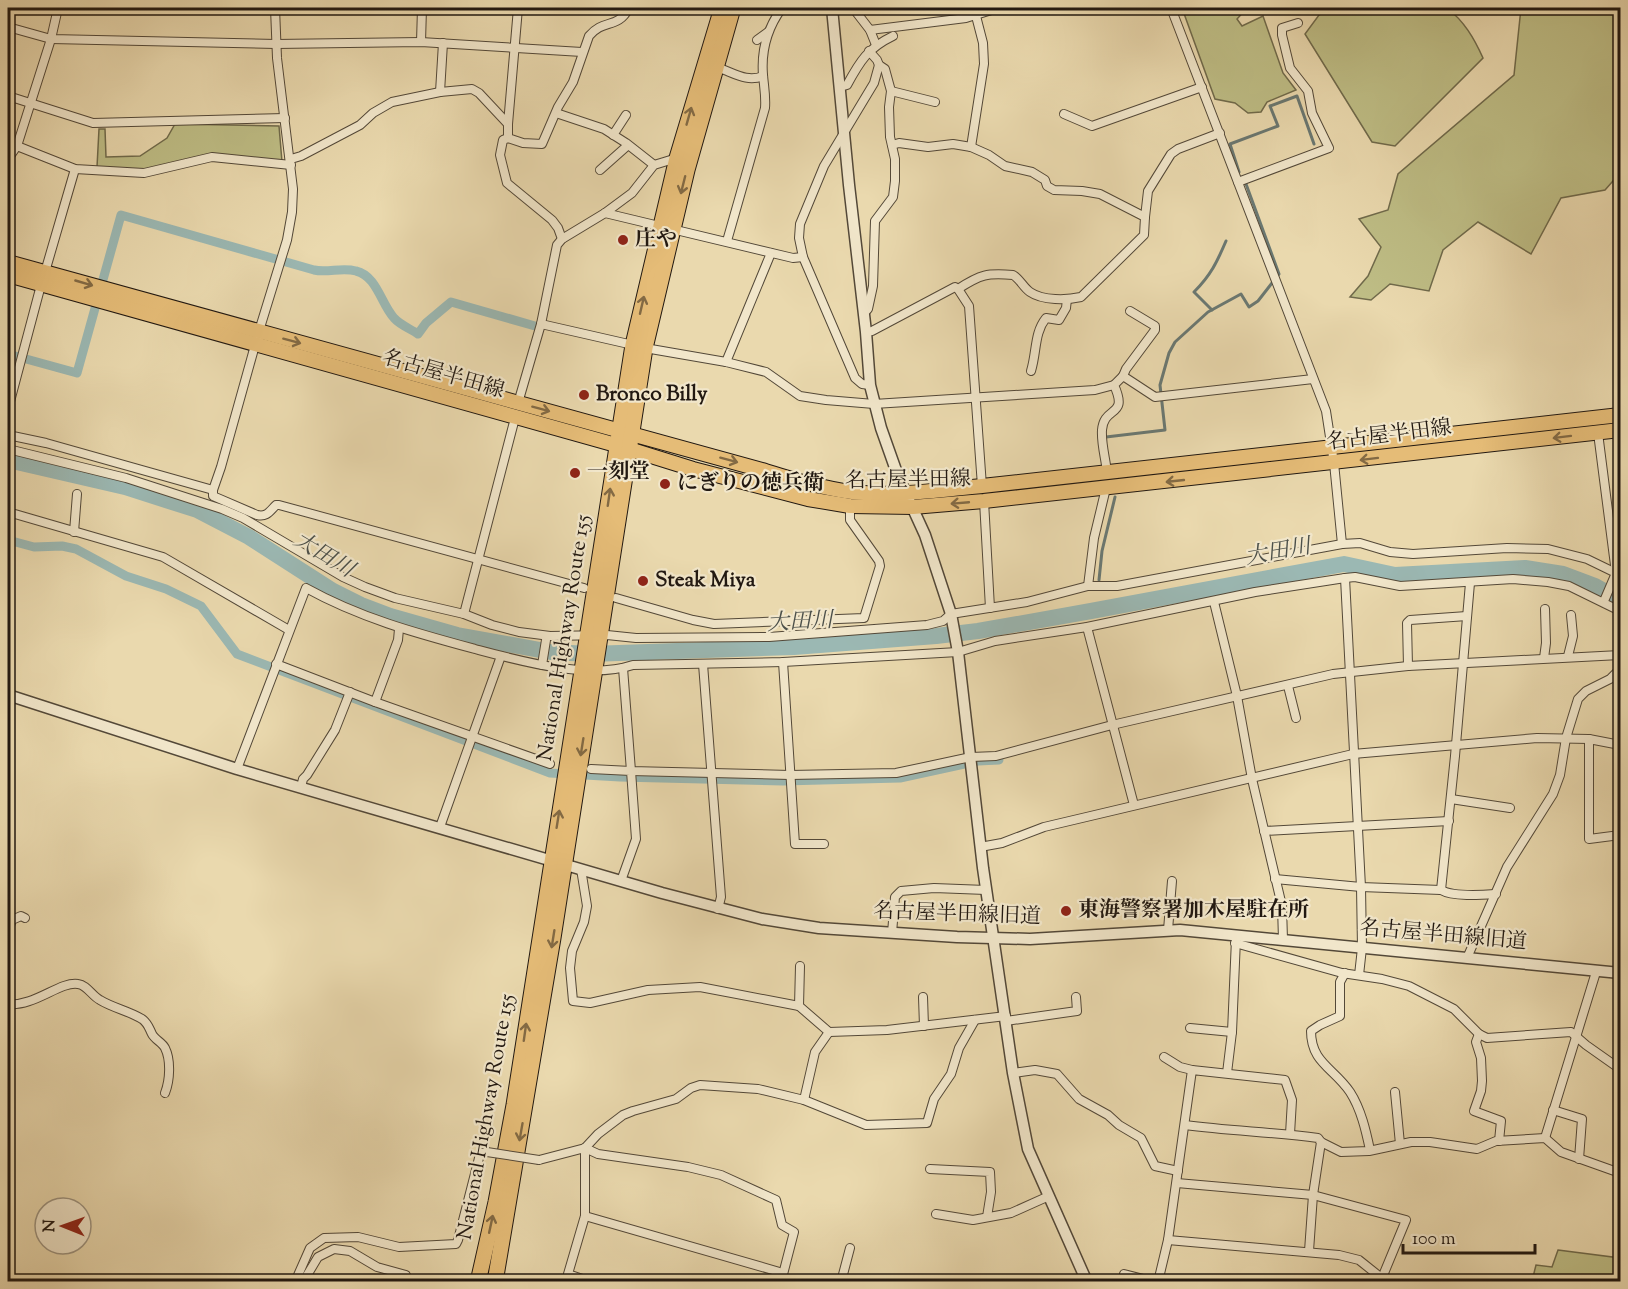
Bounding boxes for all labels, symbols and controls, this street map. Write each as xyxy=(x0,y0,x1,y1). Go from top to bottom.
one-way arrow xyxy=(684,107,695,126)
one-way arrow xyxy=(677,175,689,194)
place label: 庄や xyxy=(635,225,677,255)
marker: 庄や xyxy=(616,233,630,247)
one-way arrow xyxy=(74,278,93,289)
one-way arrow xyxy=(637,296,648,316)
one-way arrow xyxy=(283,336,302,347)
street label: 名古屋半田線 xyxy=(378,343,508,407)
place label: Bronco Billy xyxy=(596,380,708,410)
marker: Bronco Billy xyxy=(577,388,591,402)
one-way arrow xyxy=(531,404,550,415)
street label: 名古屋半田線 xyxy=(1325,413,1453,459)
one-way arrow xyxy=(1553,432,1573,443)
one-way arrow xyxy=(1359,454,1379,465)
one-way arrow xyxy=(719,455,738,467)
place label: 一刻堂 xyxy=(587,458,650,488)
street label: 名古屋半田線 xyxy=(845,465,971,497)
marker: 一刻堂 xyxy=(568,466,582,480)
place label: にぎりの徳兵衛 xyxy=(677,469,824,499)
one-way arrow xyxy=(1165,476,1185,487)
marker: にぎりの徳兵衛 xyxy=(658,477,672,491)
one-way arrow xyxy=(603,488,614,508)
one-way arrow xyxy=(951,498,970,509)
street label: National Highway Route 155 xyxy=(531,513,599,763)
water label: 大田川 xyxy=(286,525,361,588)
water label: 大田川 xyxy=(1243,531,1315,574)
place label: Steak Miya xyxy=(655,566,756,596)
marker: Steak Miya xyxy=(636,574,650,588)
water label: 大田川 xyxy=(766,605,836,641)
one-way arrow xyxy=(576,736,587,756)
one-way arrow xyxy=(553,810,564,829)
place label: 東海警察署加木屋駐在所 xyxy=(1078,896,1309,926)
street label: 名古屋半田線旧道 xyxy=(873,897,1041,933)
marker: 東海警察署加木屋駐在所 xyxy=(1059,904,1073,918)
street label: 名古屋半田線旧道 xyxy=(1358,914,1528,958)
one-way arrow xyxy=(547,929,558,949)
street label: National Highway Route 155 xyxy=(451,992,523,1242)
one-way arrow xyxy=(519,1023,530,1043)
one-way arrow xyxy=(515,1121,526,1141)
north arrow xyxy=(33,1196,93,1256)
one-way arrow xyxy=(486,1215,497,1235)
scale bar xyxy=(1403,1217,1535,1255)
text: N xyxy=(39,1219,62,1232)
text: 100 m xyxy=(1412,1227,1456,1253)

